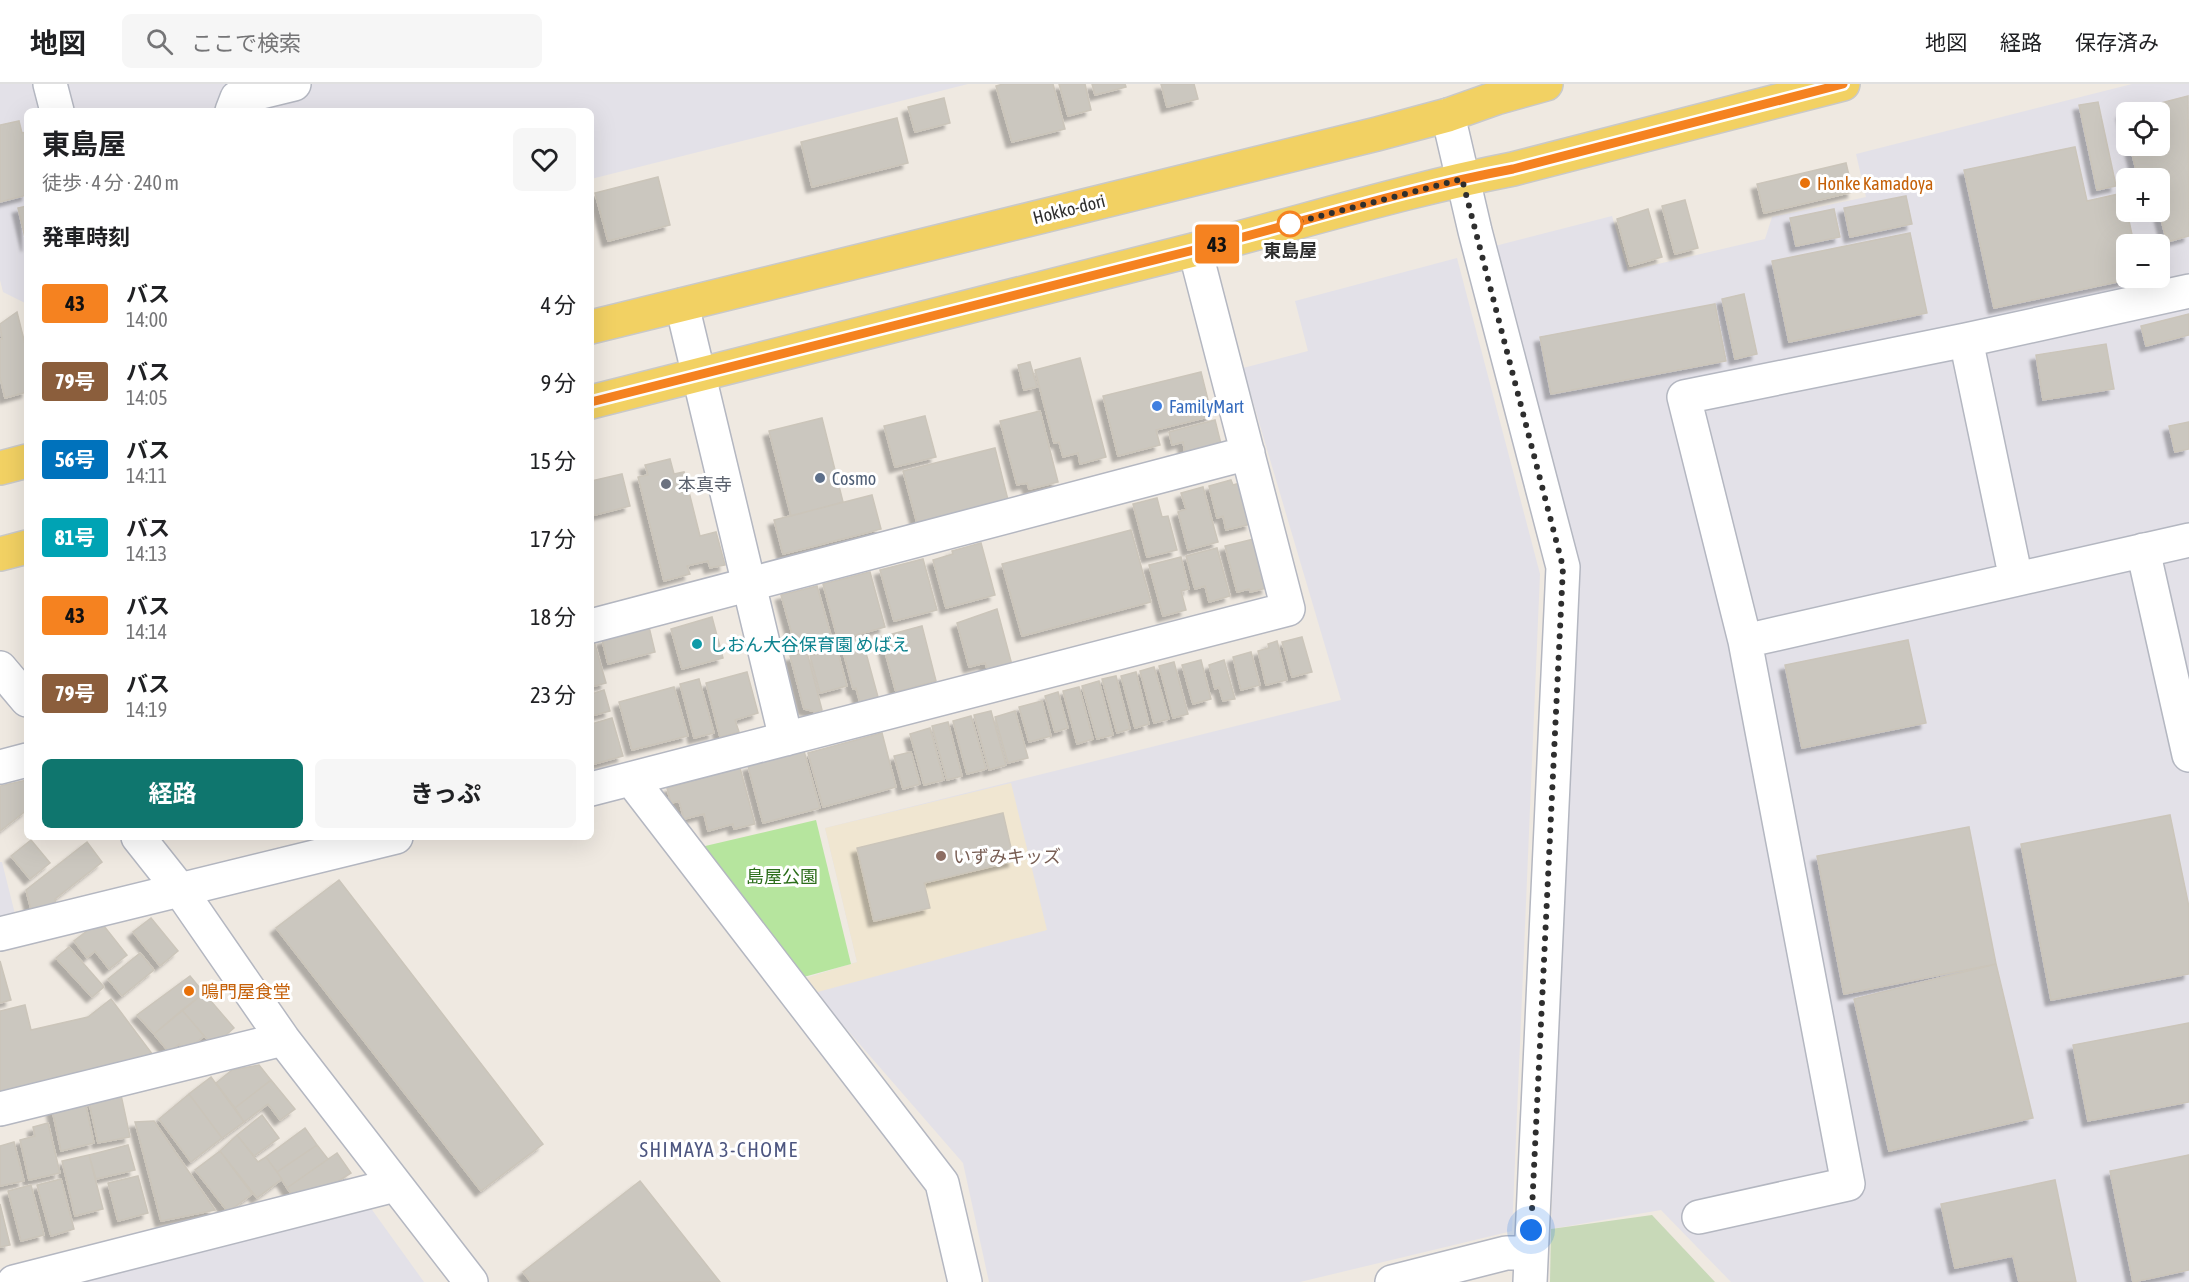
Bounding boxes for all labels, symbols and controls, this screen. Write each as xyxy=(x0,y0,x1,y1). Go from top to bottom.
search box xyxy=(122,14,542,68)
icon: search xyxy=(143,25,176,58)
text: 地図 xyxy=(30,27,86,59)
text: ここで検索 xyxy=(191,30,301,56)
text: 地図 xyxy=(1925,30,1967,54)
text: 経路 xyxy=(2000,30,2042,54)
text: 保存済み xyxy=(2075,30,2159,54)
map controls xyxy=(2116,102,2170,288)
button: locate xyxy=(2116,102,2170,156)
text: 東島屋 xyxy=(42,128,126,160)
button: heart xyxy=(513,128,576,191)
button: + xyxy=(2116,168,2170,222)
text: 徒歩 · 4 分 · 240 m xyxy=(42,171,179,194)
place label: Honke Kamadoya xyxy=(1817,173,1933,194)
marker: Honke Kamadoya xyxy=(1798,176,1812,190)
street label: Hokko-dori xyxy=(1031,190,1107,228)
marker: 東島屋 xyxy=(1277,211,1303,237)
text: 発車時刻 xyxy=(42,224,130,250)
line badge: 43 xyxy=(1190,224,1244,264)
text: 43 xyxy=(1207,232,1227,256)
button: − xyxy=(2116,234,2170,288)
place label: 東島屋 xyxy=(1263,240,1317,261)
text: バス xyxy=(126,281,170,307)
text: 43 xyxy=(65,291,85,315)
text: 4 分 xyxy=(541,292,576,318)
text: 14:00 xyxy=(126,308,168,331)
text: バス xyxy=(126,359,170,385)
text: 79号 xyxy=(55,369,95,393)
text: 9 分 xyxy=(541,370,576,396)
text: 14:05 xyxy=(126,386,168,409)
place label: FamilyMart xyxy=(1169,396,1244,417)
marker: FamilyMart xyxy=(1150,399,1164,413)
text: バス xyxy=(126,437,170,463)
text: 56号 xyxy=(55,447,95,471)
text: 15 分 xyxy=(530,448,576,474)
text: 14:11 xyxy=(126,464,167,487)
place label: Cosmo xyxy=(832,468,876,489)
marker: Cosmo xyxy=(813,471,827,485)
place label: 本真寺 xyxy=(678,474,732,495)
marker: 本真寺 xyxy=(659,477,673,491)
text: バス xyxy=(126,515,170,541)
text: 81号 xyxy=(55,525,95,549)
text: 17 分 xyxy=(530,526,576,552)
text: 14:13 xyxy=(126,542,167,565)
text: バス xyxy=(126,593,170,619)
text: 43 xyxy=(65,603,85,627)
text: 18 分 xyxy=(530,604,576,630)
text: 14:14 xyxy=(126,620,167,643)
place label: しおん大谷保育園 めばえ xyxy=(709,634,909,655)
marker: しおん大谷保育園 めばえ xyxy=(690,637,704,651)
text: バス xyxy=(126,671,170,697)
text: 79号 xyxy=(55,681,95,705)
text: 23 分 xyxy=(530,682,576,708)
text: 14:19 xyxy=(126,698,167,721)
button: 経路 xyxy=(42,759,303,828)
button: きっぷ xyxy=(315,759,576,828)
place label: いずみキッズ xyxy=(953,846,1061,867)
marker: いずみキッズ xyxy=(934,849,948,863)
park label: 島屋公園 xyxy=(746,866,818,887)
place label: 鳴門屋食堂 xyxy=(201,981,291,1002)
marker: 鳴門屋食堂 xyxy=(182,984,196,998)
district label: SHIMAYA 3-CHOME xyxy=(640,1138,798,1161)
your location xyxy=(1516,1215,1546,1245)

